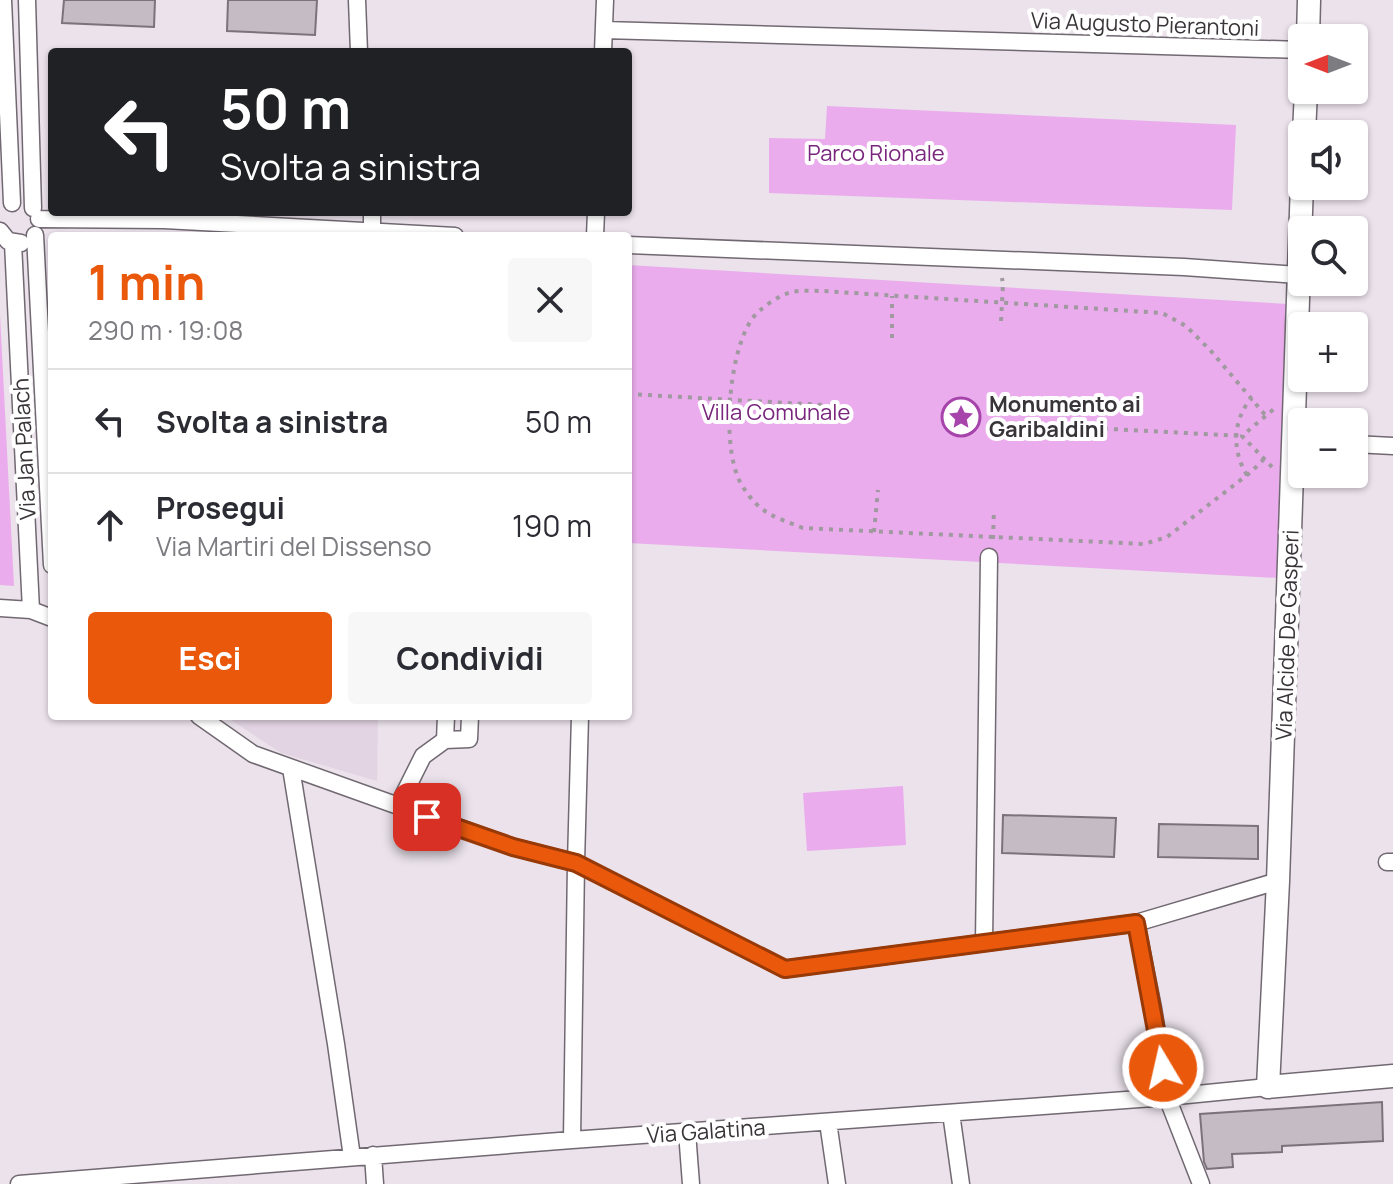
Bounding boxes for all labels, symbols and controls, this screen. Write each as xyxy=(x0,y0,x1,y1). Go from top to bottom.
street label: Via Augusto Pierantoni xyxy=(1030,5,1260,43)
north arrow xyxy=(1288,24,1368,104)
map controls xyxy=(1288,24,1368,488)
text: 50 m xyxy=(220,69,351,146)
icon: left xyxy=(88,80,192,184)
button: sound xyxy=(1288,120,1368,200)
park label: Parco Rionale xyxy=(807,138,945,168)
text: Svolta a sinistra xyxy=(220,142,481,191)
button: search xyxy=(1288,216,1368,296)
text: 1 min xyxy=(88,249,205,314)
button: close xyxy=(508,258,592,342)
text: 290 m · 19:08 xyxy=(88,312,243,348)
button: + xyxy=(1288,312,1368,392)
street label: Via Jan Palach xyxy=(5,377,43,521)
place label: Monumento ai Garibaldini xyxy=(989,389,1141,444)
place icon: Monumento ai Garibaldini xyxy=(940,396,982,438)
park label: Villa Comunale xyxy=(702,397,850,427)
icon: left xyxy=(88,399,132,443)
text: Svolta a sinistra xyxy=(156,401,388,442)
text: 50 m xyxy=(525,401,592,442)
button: − xyxy=(1288,408,1368,488)
text: Prosegui xyxy=(156,487,285,528)
icon: ahead xyxy=(88,503,132,547)
text: 190 m xyxy=(512,505,592,546)
text: Via Martiri del Dissenso xyxy=(156,528,432,564)
street label: Via Alcide De Gasperi xyxy=(1268,529,1306,741)
button: Esci xyxy=(88,612,332,704)
button: Condividi xyxy=(348,612,592,704)
pin xyxy=(393,783,461,851)
icon: arrive xyxy=(405,795,449,839)
position arrow xyxy=(1121,1026,1205,1110)
street label: Via Galatina xyxy=(646,1112,766,1150)

